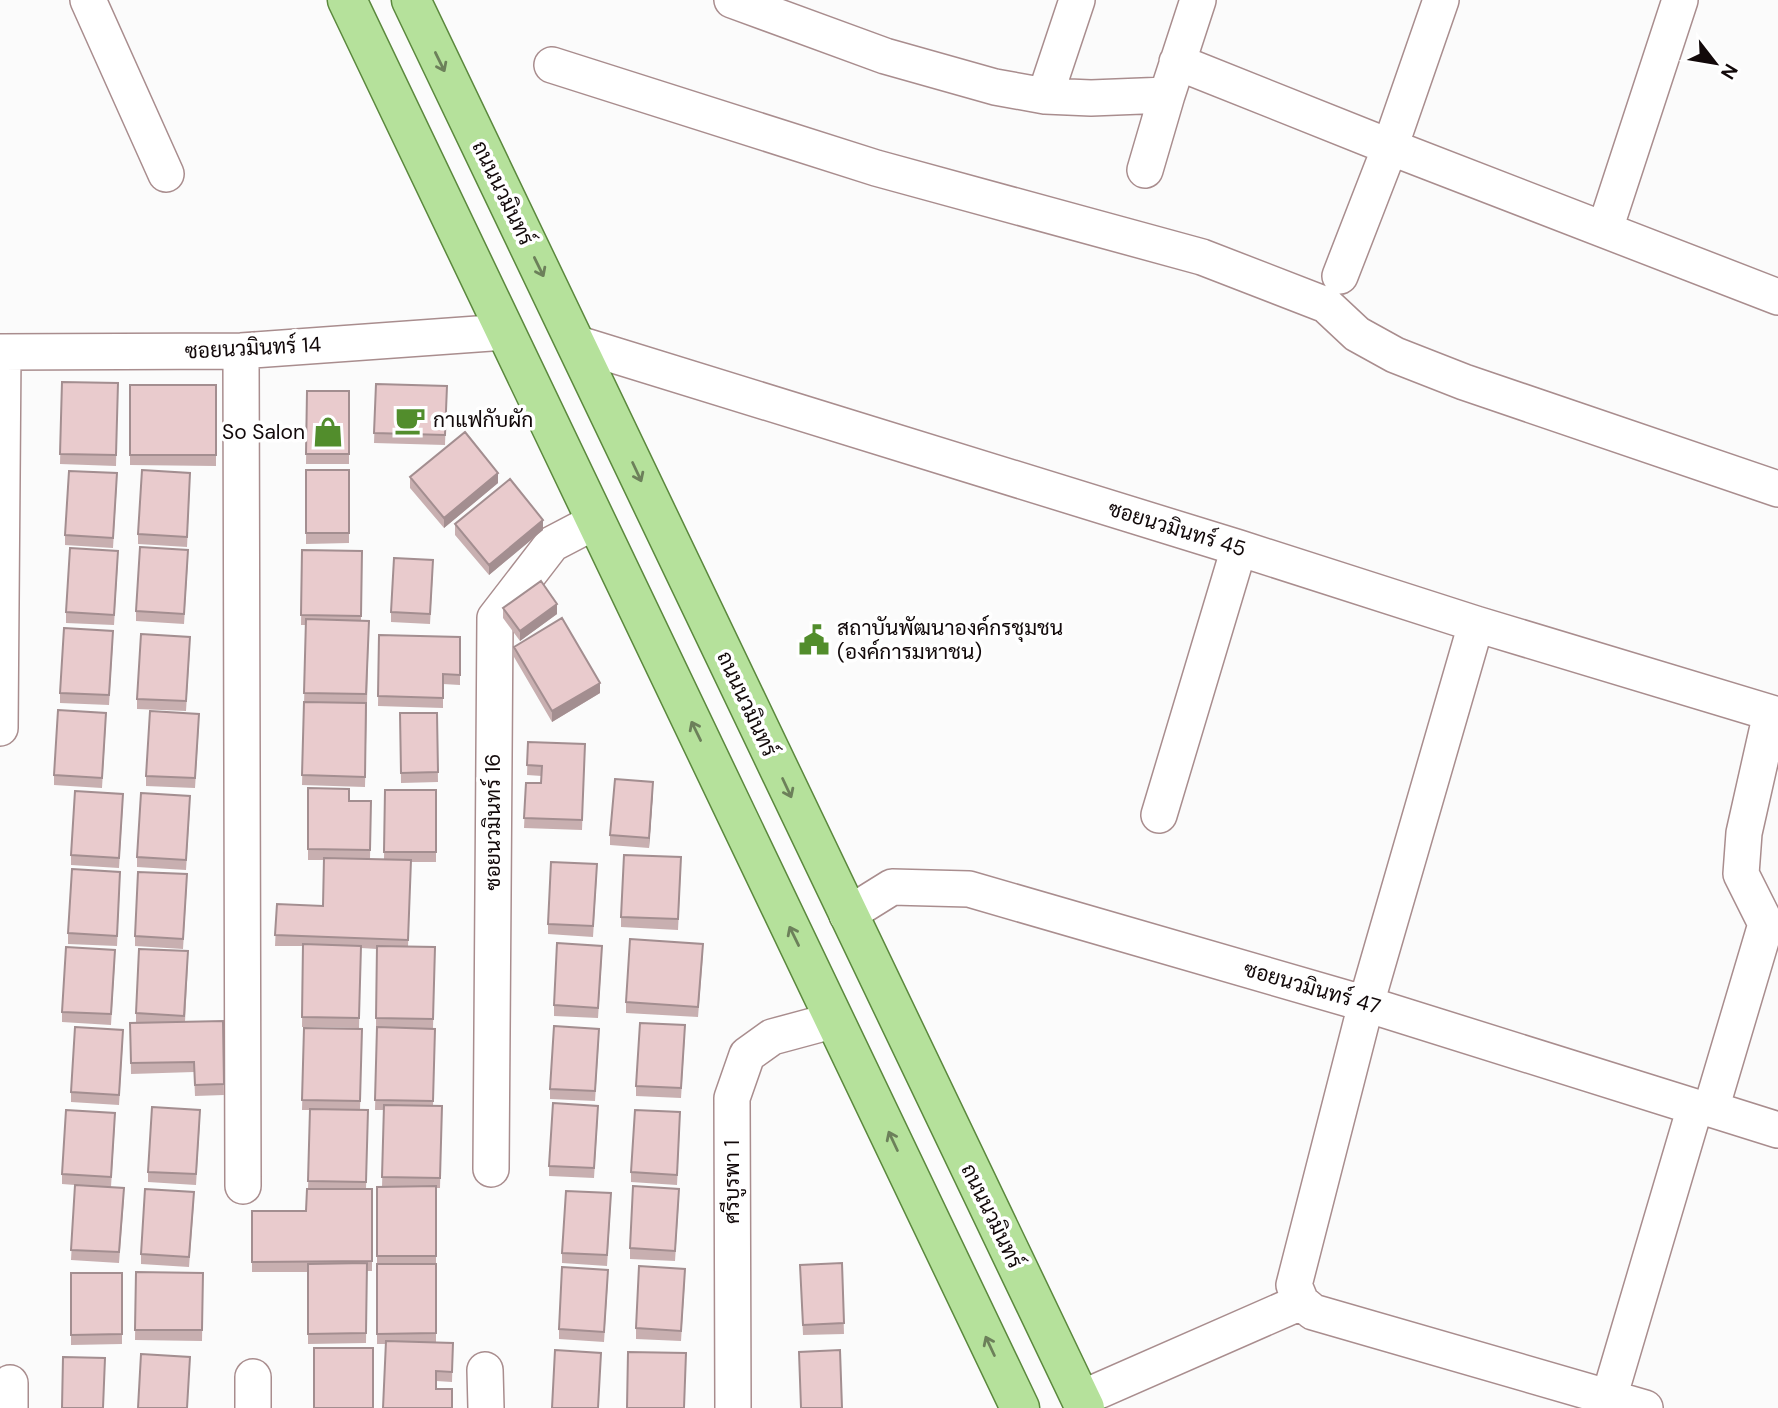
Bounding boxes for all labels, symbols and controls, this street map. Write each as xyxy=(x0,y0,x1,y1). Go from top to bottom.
north arrow xyxy=(1680,28,1750,98)
one-way arrow xyxy=(434,51,448,72)
text: N xyxy=(1715,59,1743,84)
street label: ถนนนวมินทร์ xyxy=(466,136,540,250)
one-way arrow xyxy=(532,256,546,277)
street label: ซอยนวมินทร์ 14 xyxy=(184,330,322,366)
cafe icon: กาแฟกับผัก xyxy=(393,403,427,437)
place label: กาแฟกับผัก xyxy=(433,406,533,434)
shop icon: So Salon xyxy=(311,415,345,449)
place label: So Salon xyxy=(222,418,305,446)
one-way arrow xyxy=(630,461,644,482)
street label: ซอยนวมินทร์ 45 xyxy=(1105,495,1249,563)
place label: สถาบันพัฒนาองค์กรชุมชน (องค์การมหาชน) xyxy=(837,614,1063,666)
public building icon: สถาบันพัฒนาองค์กรชุมชน (องค์การมหาชน) xyxy=(797,623,831,657)
street label: ถนนนวมินทร์ xyxy=(710,647,784,761)
one-way arrow xyxy=(689,721,702,742)
street label: ซอยนวมินทร์ 16 xyxy=(479,754,507,890)
one-way arrow xyxy=(781,777,794,798)
one-way arrow xyxy=(787,926,801,947)
street label: ซอยนวมินทร์ 47 xyxy=(1240,955,1384,1021)
one-way arrow xyxy=(885,1131,899,1152)
street label: ศรีบูรพา 1 xyxy=(718,1140,747,1224)
street label: ถนนนวมินทร์ xyxy=(955,1159,1029,1273)
one-way arrow xyxy=(983,1336,997,1357)

